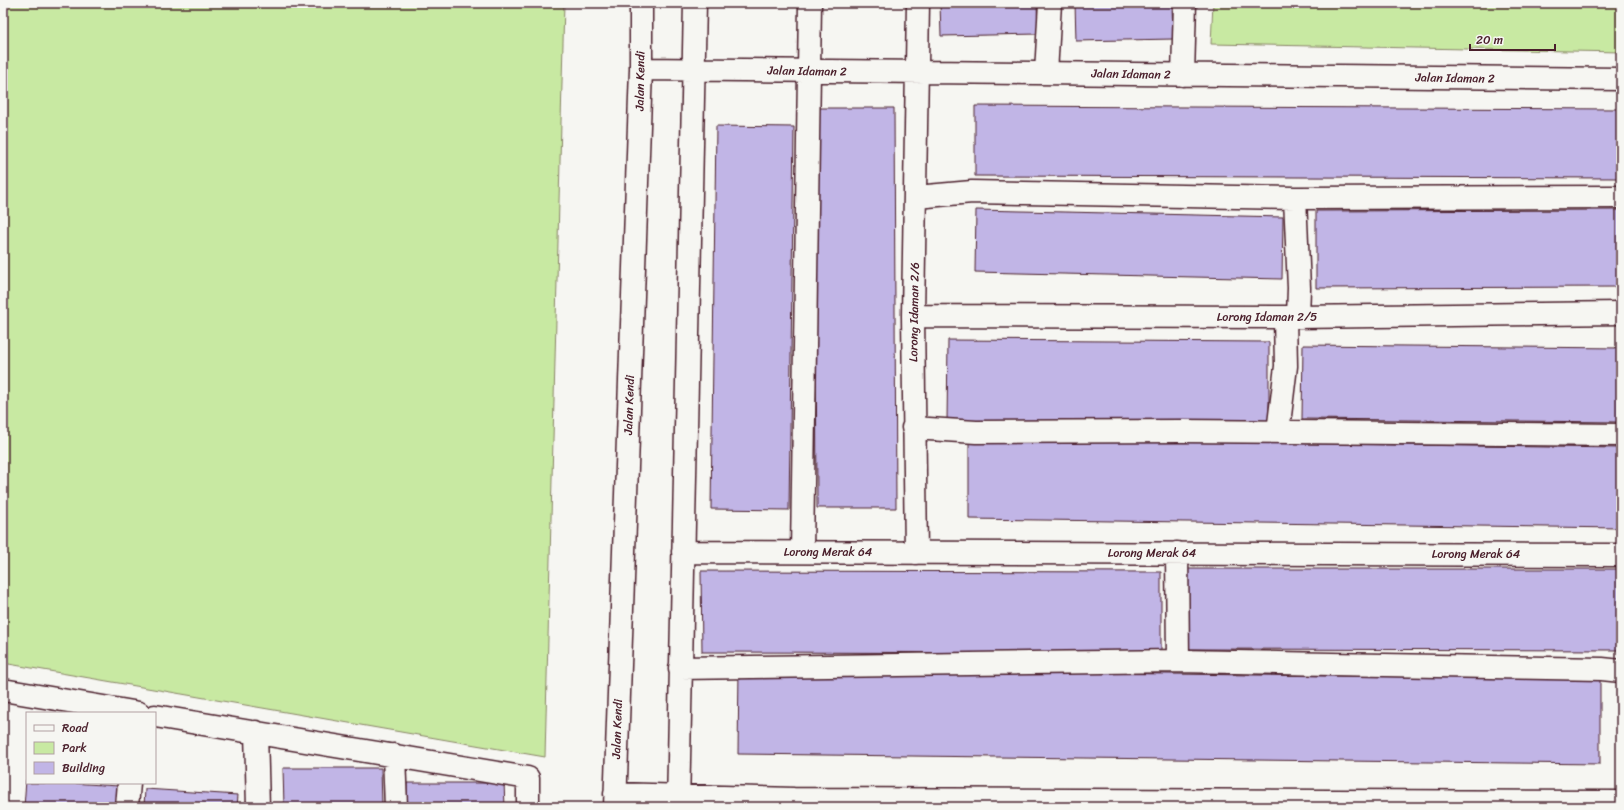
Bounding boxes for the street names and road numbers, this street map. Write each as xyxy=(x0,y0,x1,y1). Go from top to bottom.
street label: Jalan Kendi xyxy=(628,50,652,112)
street label: Jalan Idaman 2 xyxy=(766,59,847,83)
street label: Jalan Idaman 2 xyxy=(1090,62,1171,86)
street label: Jalan Idaman 2 xyxy=(1414,66,1495,90)
street label: Lorong Idaman 2/6 xyxy=(902,262,926,362)
street label: Lorong Idaman 2/5 xyxy=(1217,306,1317,328)
street label: Jalan Kendi xyxy=(617,374,641,436)
street label: Lorong Merak 64 xyxy=(784,541,873,563)
street label: Lorong Merak 64 xyxy=(1108,542,1197,564)
street label: Lorong Merak 64 xyxy=(1432,543,1521,565)
street label: Jalan Kendi xyxy=(605,698,629,760)

